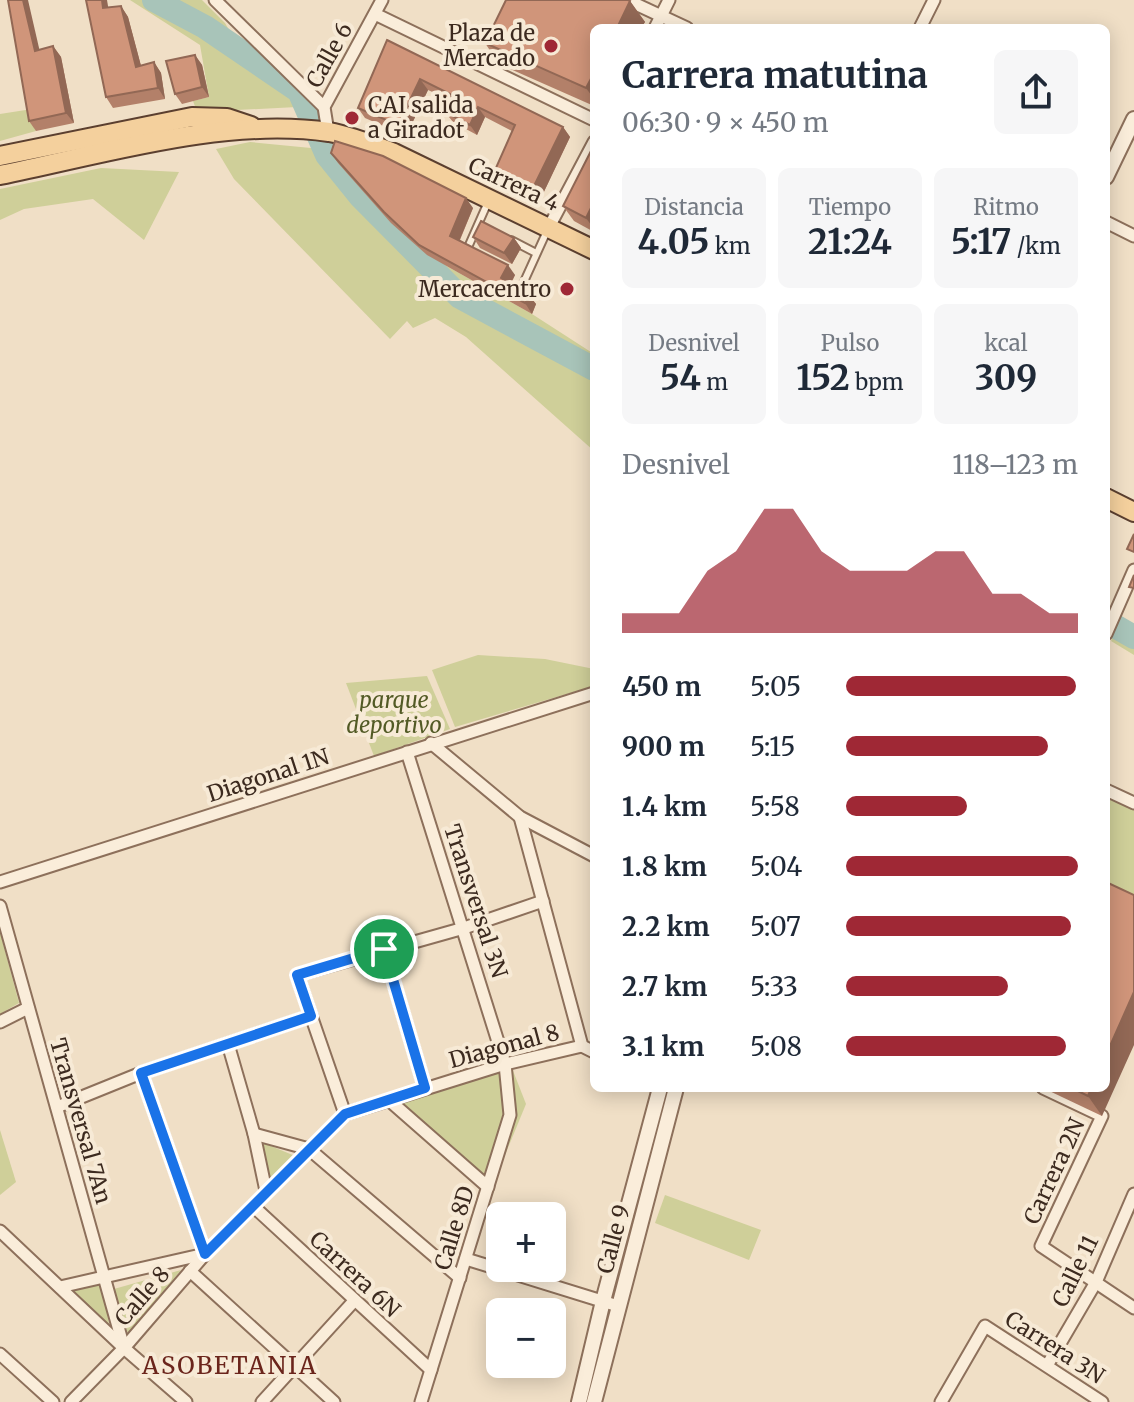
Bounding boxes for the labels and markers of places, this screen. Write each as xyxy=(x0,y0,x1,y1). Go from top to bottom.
place label: Plaza de Mercado xyxy=(443,19,535,72)
marker: Plaza de Mercado xyxy=(542,37,560,55)
place label: CAI salida a Giradot xyxy=(368,91,474,144)
marker: CAI salida a Giradot xyxy=(343,109,361,127)
place label: Mercacentro xyxy=(418,275,551,303)
marker: Mercacentro xyxy=(558,280,576,298)
pin xyxy=(350,915,418,983)

